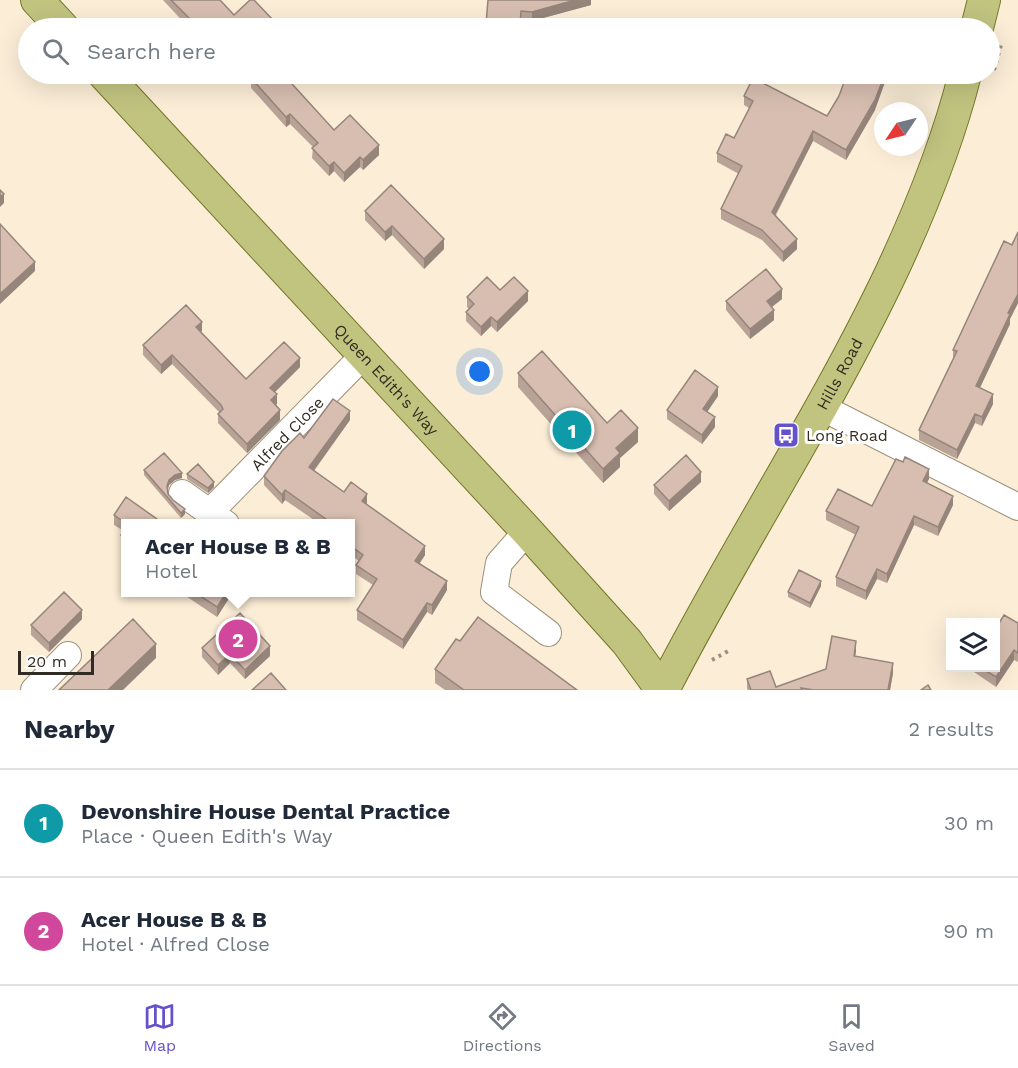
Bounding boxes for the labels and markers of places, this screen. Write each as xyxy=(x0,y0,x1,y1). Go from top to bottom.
pin: 1 xyxy=(552,408,592,452)
bus stop icon: Long Road xyxy=(771,420,801,450)
place label: Long Road xyxy=(806,426,888,445)
pin: 2 xyxy=(218,616,258,662)

